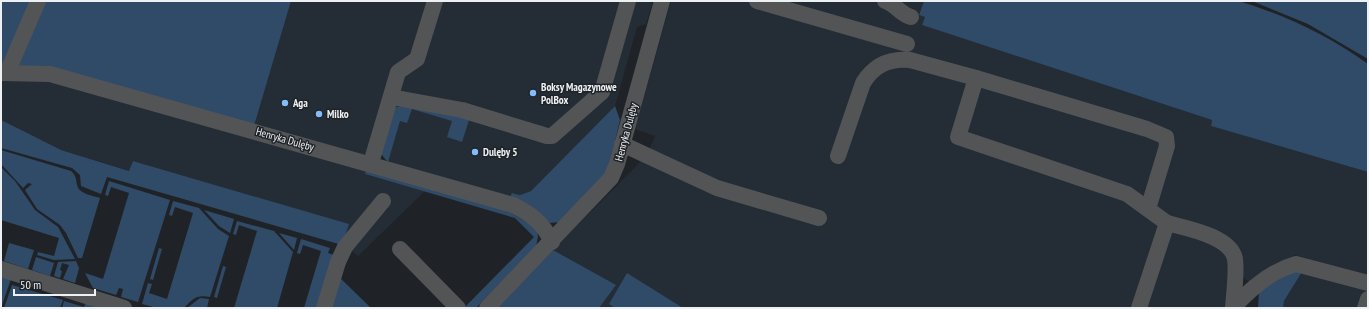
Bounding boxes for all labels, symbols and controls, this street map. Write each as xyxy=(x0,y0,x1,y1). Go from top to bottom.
place label: Boksy Magazynowe PolBox xyxy=(541,80,617,107)
marker: Boksy Magazynowe PolBox xyxy=(528,88,538,98)
place label: Aga xyxy=(292,96,308,110)
marker: Aga xyxy=(280,98,290,108)
street label: Henryka Dulęby xyxy=(611,100,641,163)
place label: Milko xyxy=(327,107,349,121)
marker: Milko xyxy=(314,109,324,119)
street label: Henryka Dulęby xyxy=(254,124,317,154)
place label: Dulęby 5 xyxy=(483,145,517,159)
marker: Dulęby 5 xyxy=(470,147,480,157)
scale bar xyxy=(14,271,95,297)
text: 50 m xyxy=(20,277,41,292)

